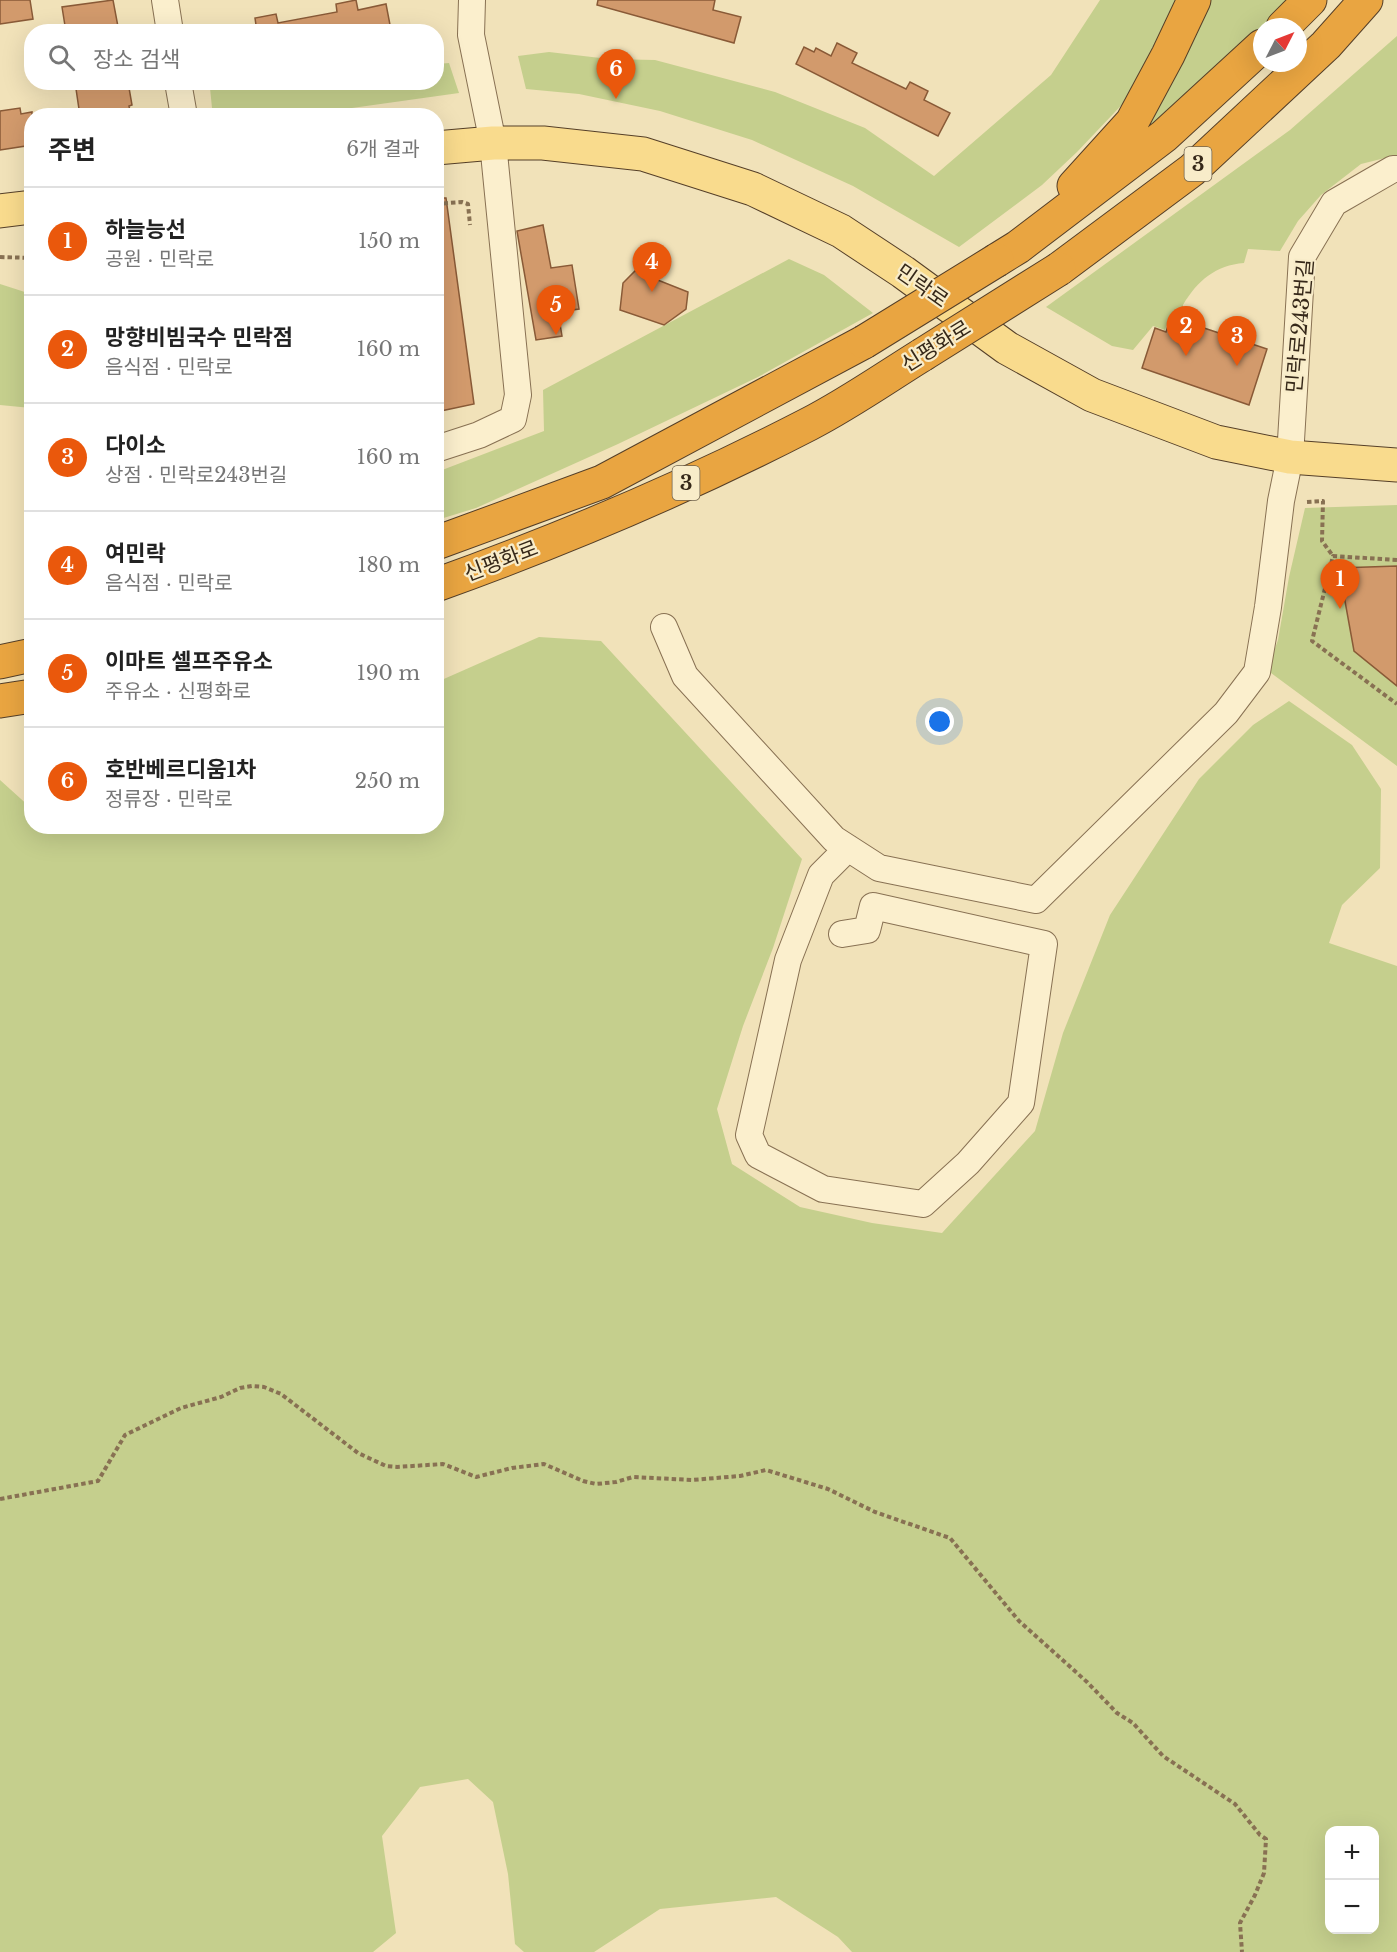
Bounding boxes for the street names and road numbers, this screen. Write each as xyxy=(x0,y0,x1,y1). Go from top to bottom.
road number: 3 xyxy=(1184,147,1212,181)
street label: 민락로243번길 xyxy=(1281,258,1319,394)
street label: 민락로 xyxy=(891,259,953,313)
street label: 신평화로 xyxy=(896,314,976,378)
road number: 3 xyxy=(672,466,700,500)
street label: 신평화로 xyxy=(460,535,542,587)

